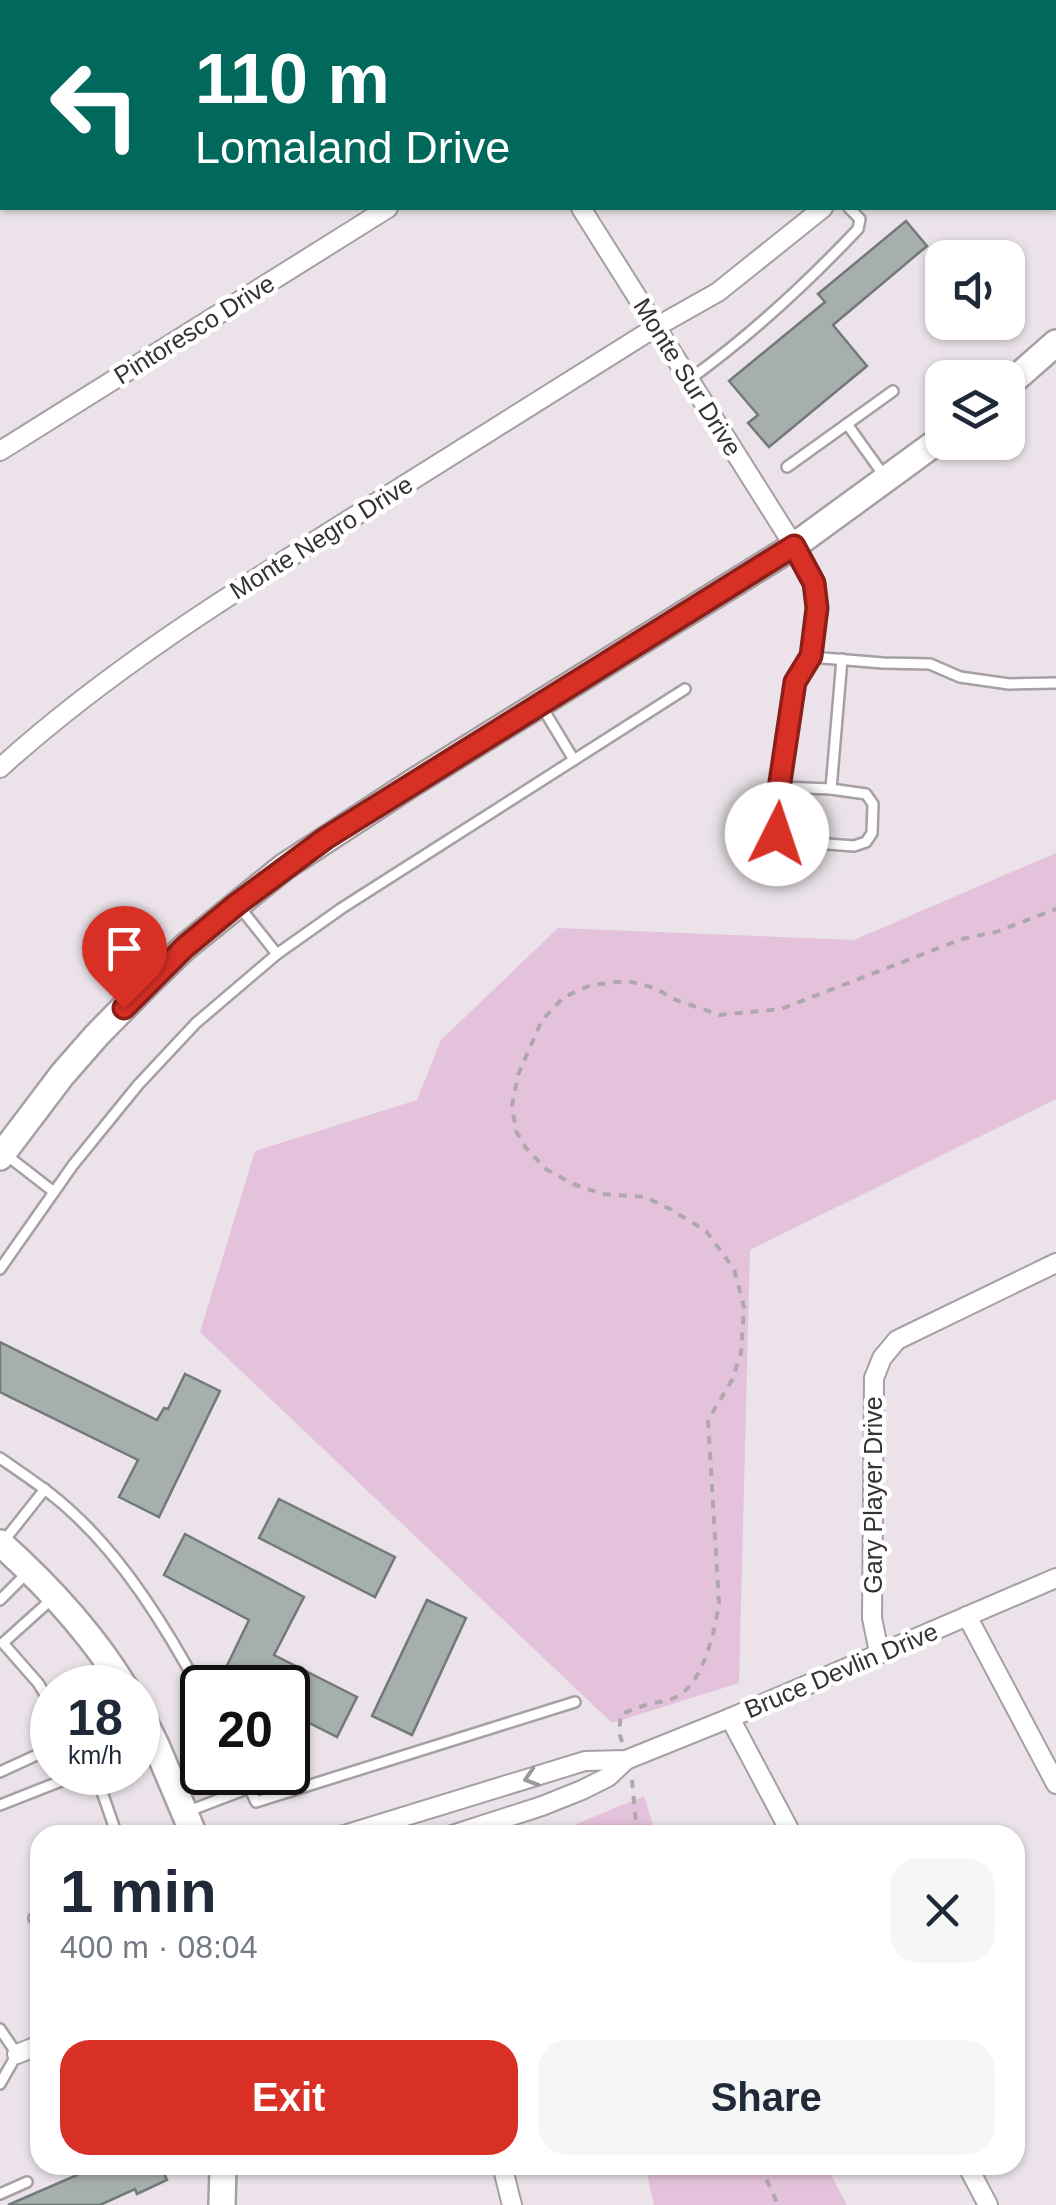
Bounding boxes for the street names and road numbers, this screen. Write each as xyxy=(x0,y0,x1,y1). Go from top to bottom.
street label: Pintoresco Drive xyxy=(109,269,279,389)
street label: Monte Sur Drive xyxy=(628,293,748,461)
street label: Monte Negro Drive xyxy=(225,470,417,604)
street label: Gary Player Drive xyxy=(859,1396,887,1594)
street label: Bruce Devlin Drive xyxy=(740,1617,942,1723)

